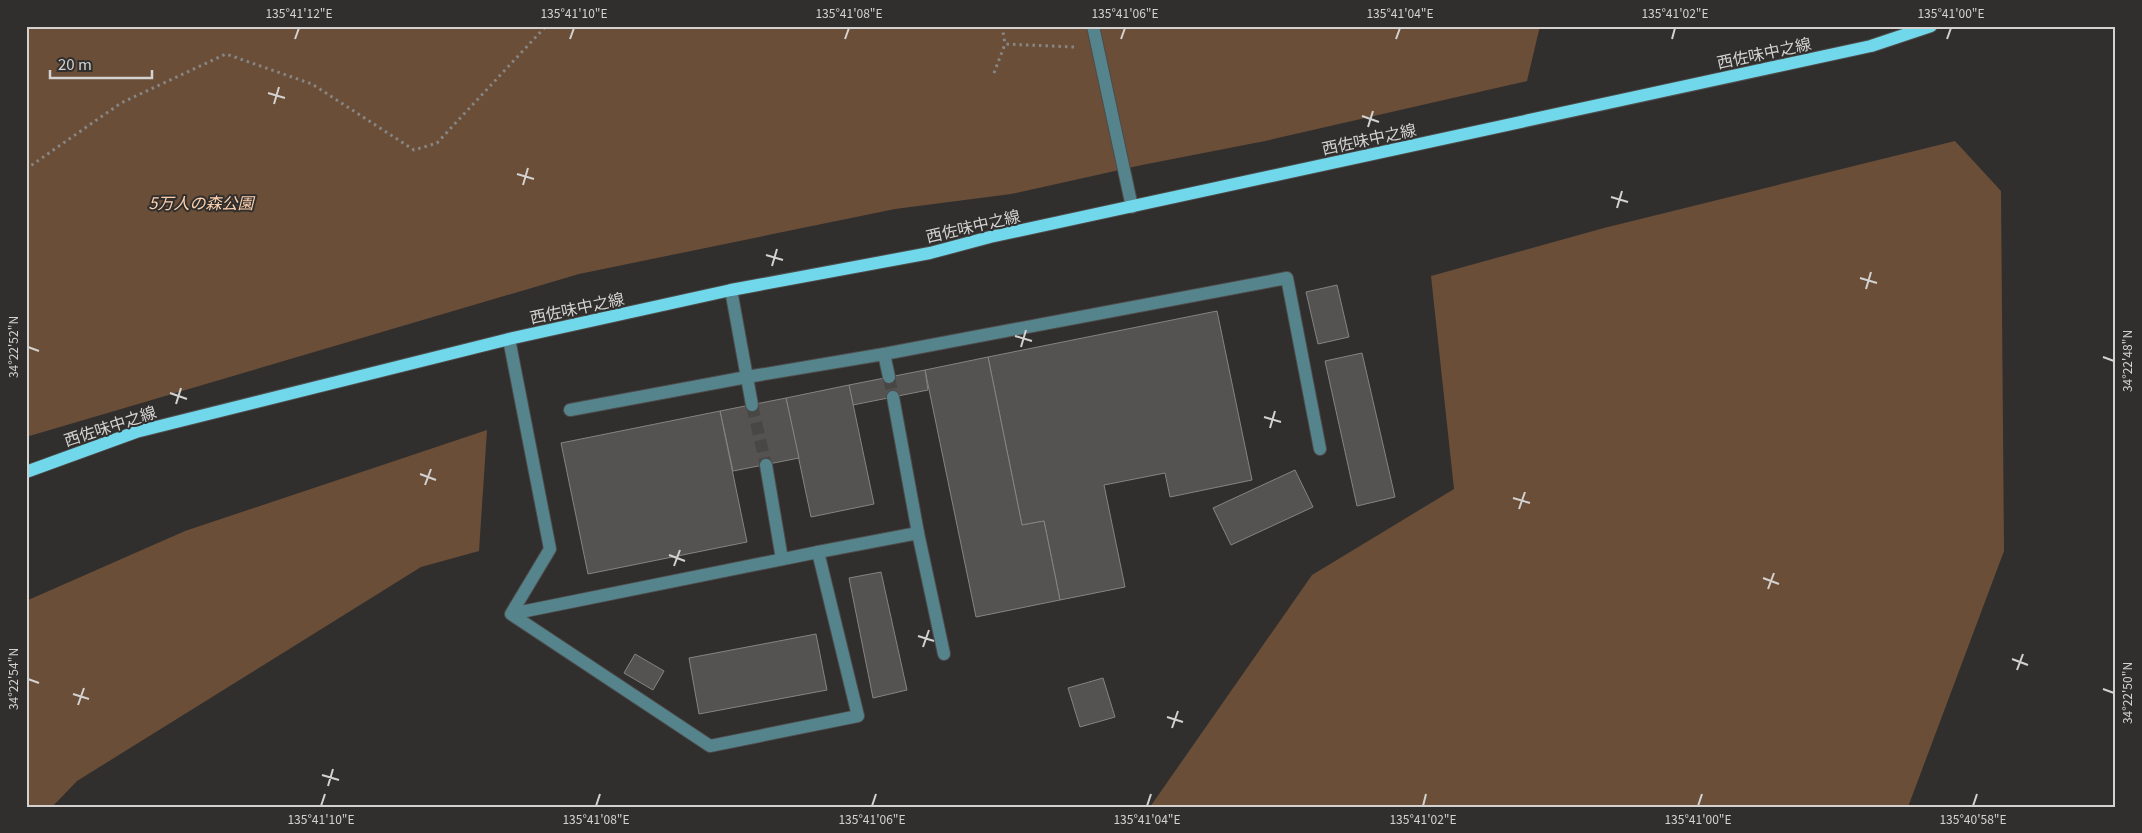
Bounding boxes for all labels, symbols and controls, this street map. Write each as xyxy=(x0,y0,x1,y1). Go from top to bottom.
text: 135°41'12"E xyxy=(265,4,333,21)
text: 135°41'10"E xyxy=(540,4,608,21)
text: 135°41'08"E xyxy=(815,4,883,21)
text: 135°41'06"E xyxy=(1091,4,1159,21)
text: 135°41'04"E xyxy=(1366,4,1434,21)
text: 135°41'02"E xyxy=(1641,4,1709,21)
text: 135°41'00"E xyxy=(1917,4,1985,21)
street label: 西佐味中之線 xyxy=(1714,30,1813,74)
scale bar xyxy=(50,48,152,80)
text: 20 m xyxy=(58,53,92,74)
street label: 西佐味中之線 xyxy=(1319,116,1418,160)
park label: 5万人の森公園 xyxy=(149,190,255,214)
street label: 西佐味中之線 xyxy=(923,203,1022,248)
street label: 西佐味中之線 xyxy=(527,285,626,329)
text: 34°22'52"N xyxy=(4,316,21,378)
text: 34°22'48"N xyxy=(2118,330,2135,392)
street label: 西佐味中之線 xyxy=(60,399,159,451)
text: 34°22'54"N xyxy=(4,648,21,710)
text: 34°22'50"N xyxy=(2118,662,2135,724)
text: 135°41'10"E xyxy=(287,810,355,827)
text: 135°41'08"E xyxy=(562,810,630,827)
text: 135°41'06"E xyxy=(838,810,906,827)
text: 135°41'04"E xyxy=(1113,810,1181,827)
text: 135°41'02"E xyxy=(1389,810,1457,827)
text: 135°41'00"E xyxy=(1664,810,1732,827)
text: 135°40'58"E xyxy=(1939,810,2007,827)

